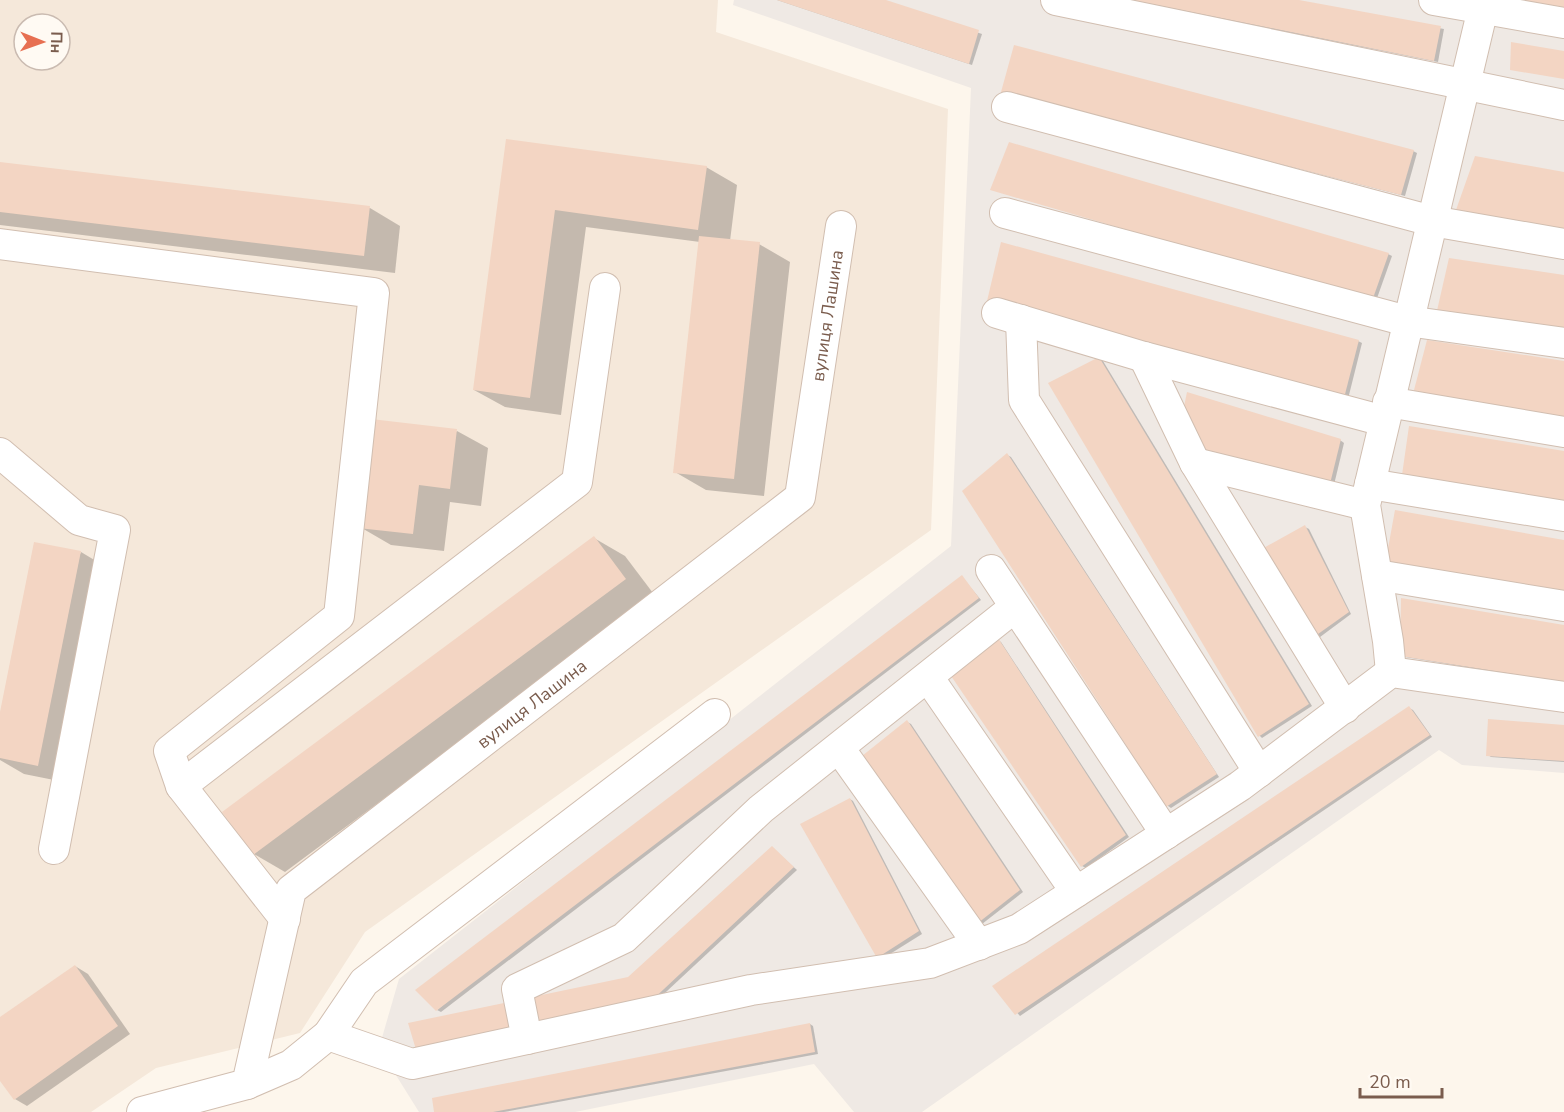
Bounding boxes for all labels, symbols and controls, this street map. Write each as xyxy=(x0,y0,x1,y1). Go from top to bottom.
north arrow xyxy=(12,12,72,72)
text: Пн xyxy=(45,31,67,53)
street label: вулиця Лашина xyxy=(806,248,849,383)
street label: вулиця Лашина xyxy=(472,654,592,754)
scale bar xyxy=(1360,1061,1442,1099)
text: 20 m xyxy=(1369,1070,1411,1094)

